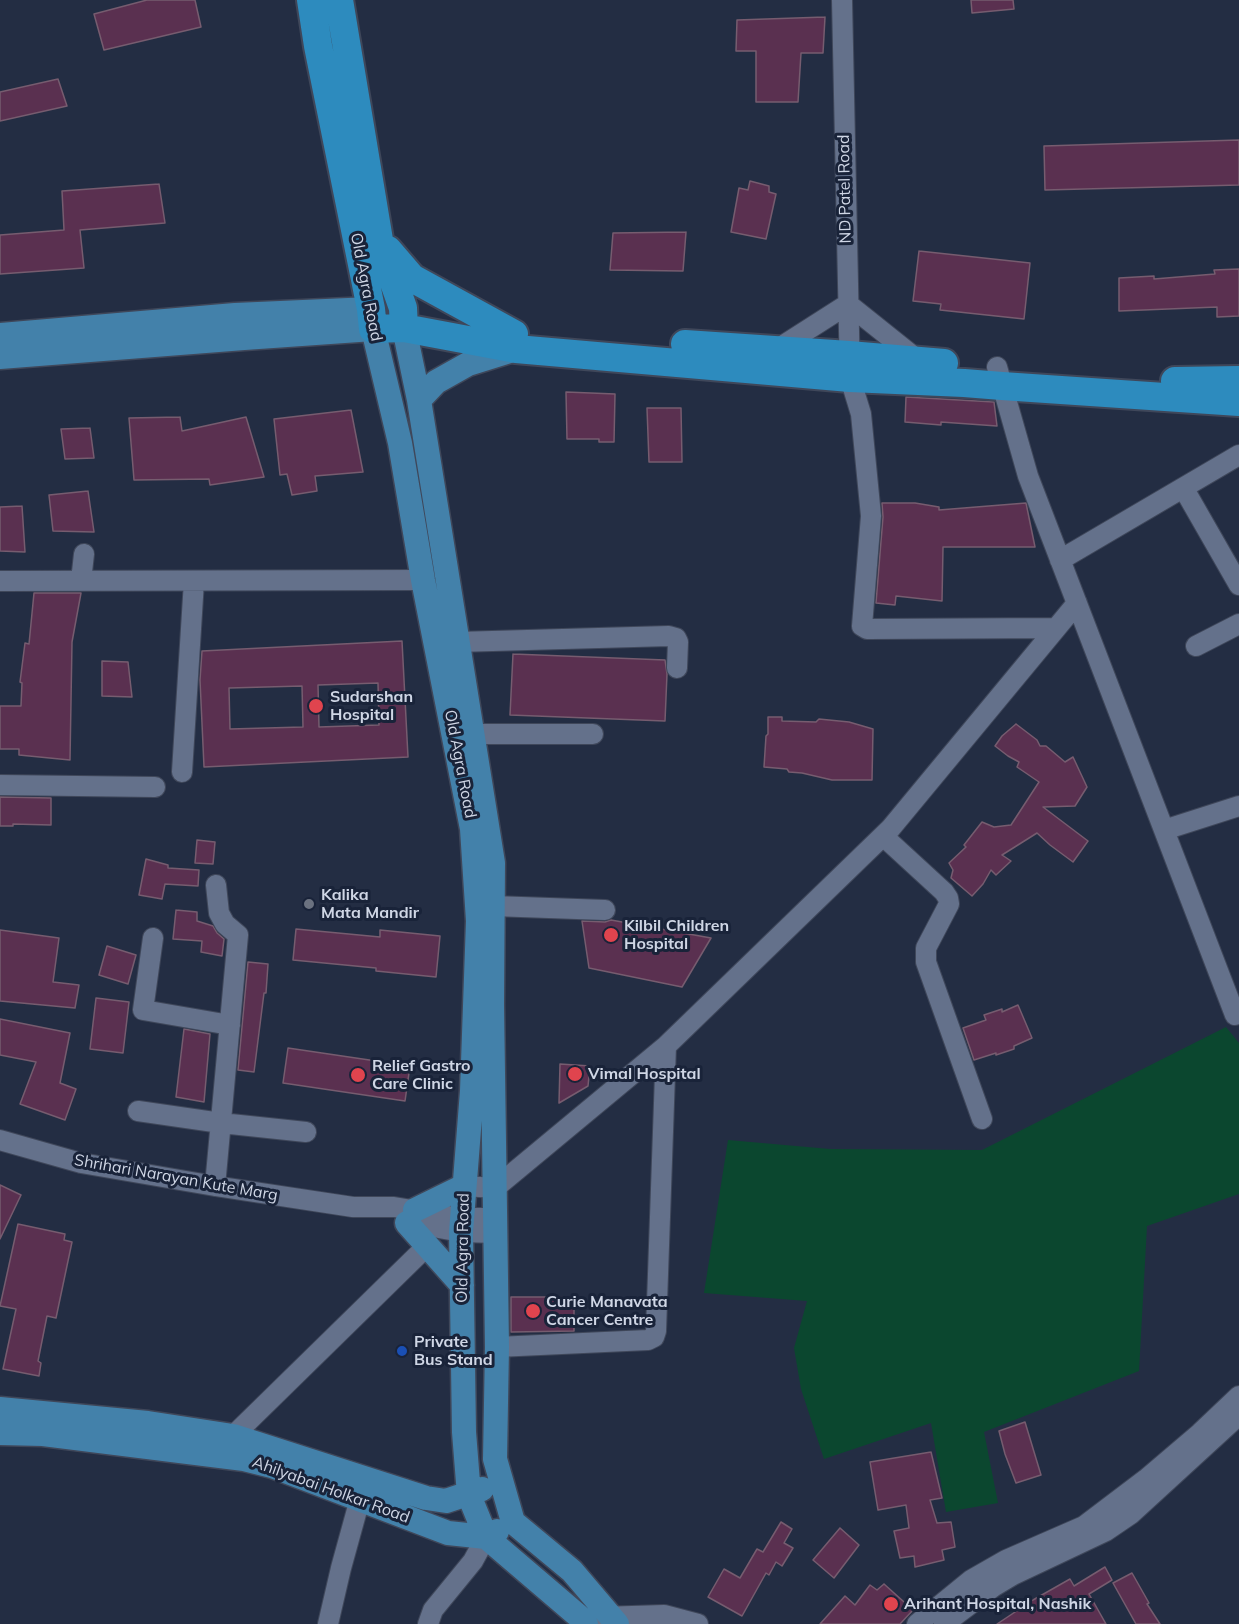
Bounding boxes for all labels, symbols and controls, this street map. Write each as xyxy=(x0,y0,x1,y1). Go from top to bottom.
street label: ND Patel Road xyxy=(834,134,856,244)
street label: Old Agra Road xyxy=(346,231,386,343)
place label: Sudarshan Hospital xyxy=(330,687,413,725)
marker: Sudarshan Hospital xyxy=(307,697,325,715)
street label: Old Agra Road xyxy=(440,708,480,820)
place label: Kalika Mata Mandir xyxy=(321,885,419,923)
marker: Kalika Mata Mandir xyxy=(302,897,316,911)
place label: Kilbil Children Hospital xyxy=(624,916,729,954)
marker: Kilbil Children Hospital xyxy=(602,926,620,944)
place label: Relief Gastro Care Clinic xyxy=(372,1056,471,1094)
place label: Vimal Hospital xyxy=(588,1064,701,1084)
marker: Vimal Hospital xyxy=(566,1065,584,1083)
marker: Relief Gastro Care Clinic xyxy=(349,1066,367,1084)
street label: Shrihari Narayan Kute Marg xyxy=(73,1151,279,1205)
street label: Old Agra Road xyxy=(452,1193,474,1303)
place label: Curie Manavata Cancer Centre xyxy=(546,1292,668,1330)
marker: Curie Manavata Cancer Centre xyxy=(524,1302,542,1320)
place label: Private Bus Stand xyxy=(414,1332,493,1370)
marker: Private Bus Stand xyxy=(395,1344,409,1358)
street label: Ahilyabai Holkar Road xyxy=(250,1453,412,1527)
place label: Arihant Hospital, Nashik xyxy=(904,1594,1091,1614)
marker: Arihant Hospital, Nashik xyxy=(882,1595,900,1613)

